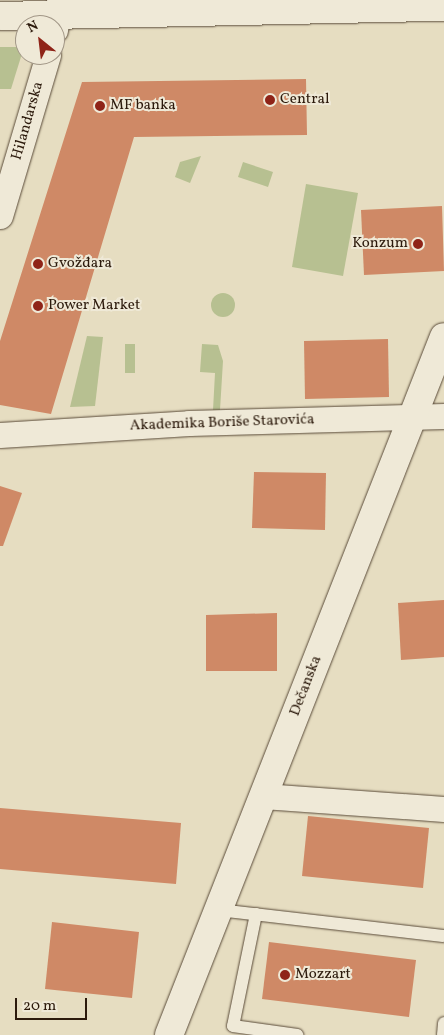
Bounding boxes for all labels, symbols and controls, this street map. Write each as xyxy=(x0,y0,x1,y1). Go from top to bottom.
north arrow xyxy=(15,15,65,65)
text: N xyxy=(24,17,42,38)
street label: Hilandarska xyxy=(8,80,48,162)
place label: Central xyxy=(280,91,329,109)
marker: Central xyxy=(264,94,276,106)
place label: MF banka xyxy=(110,97,176,115)
marker: MF banka xyxy=(94,100,106,112)
place label: Konzum xyxy=(352,235,408,253)
marker: Konzum xyxy=(412,238,424,250)
place label: Gvožđara xyxy=(48,255,112,273)
marker: Gvožđara xyxy=(32,258,44,270)
place label: Power Market xyxy=(48,297,140,315)
marker: Power Market xyxy=(32,300,44,312)
street label: Akademika Boriše Starovića xyxy=(129,411,315,435)
street label: Dečanska xyxy=(286,653,326,719)
place label: Mozzart xyxy=(295,966,351,984)
marker: Mozzart xyxy=(279,969,291,981)
scale bar xyxy=(18,988,90,1020)
text: 20 m xyxy=(23,996,56,1017)

